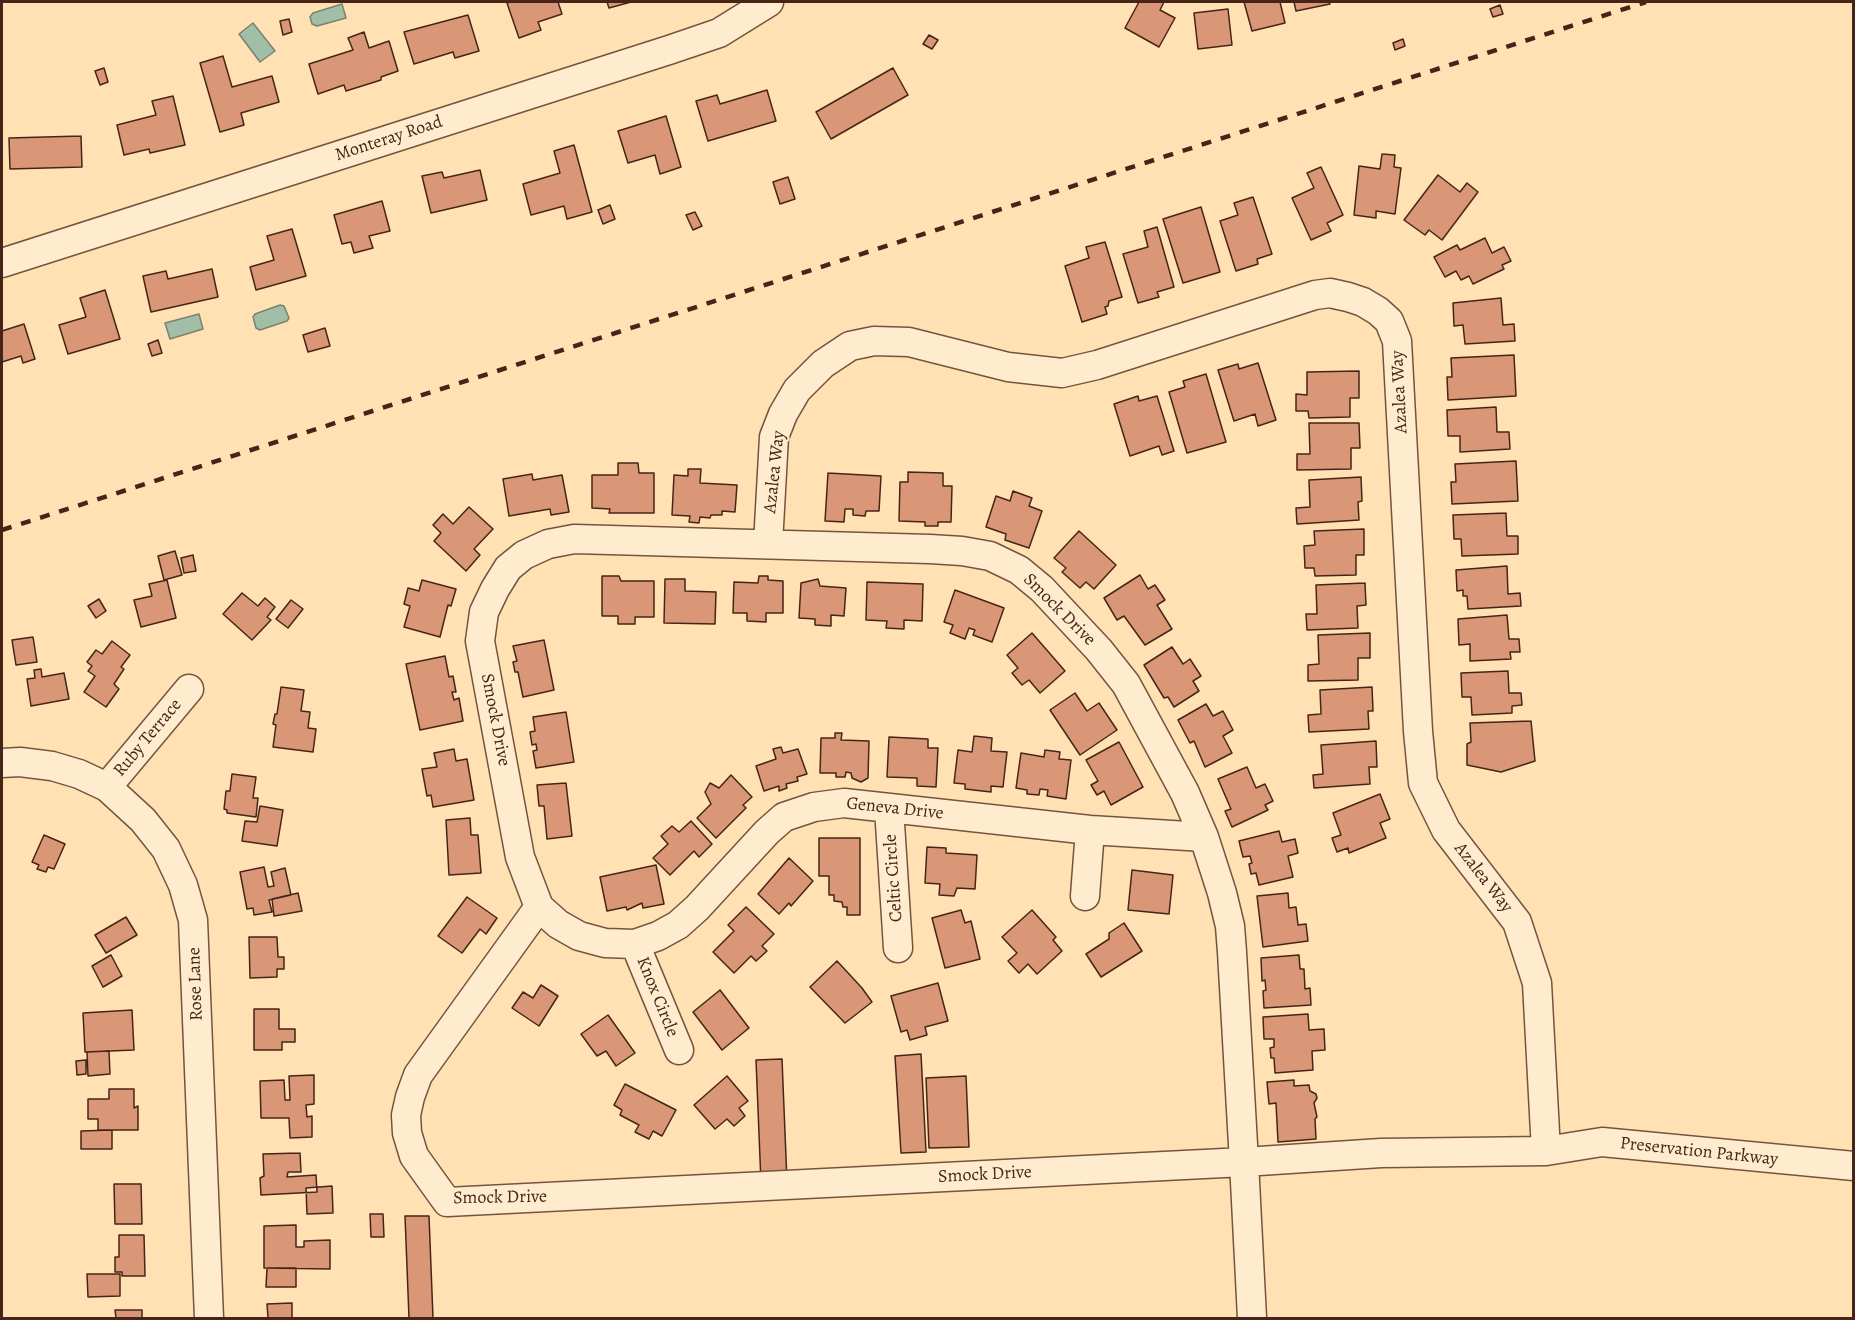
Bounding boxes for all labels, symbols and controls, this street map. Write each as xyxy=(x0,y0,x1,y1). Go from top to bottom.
street label: Monteray Road xyxy=(333,111,445,167)
street label: Azalea Way xyxy=(1387,350,1413,434)
street label: Azalea Way xyxy=(760,430,790,514)
street label: Smock Drive xyxy=(1018,569,1100,651)
street label: Smock Drive xyxy=(475,672,515,768)
street label: Ruby Terrace xyxy=(109,695,187,781)
street label: Geneva Drive xyxy=(845,793,945,825)
street label: Celtic Circle xyxy=(880,833,908,923)
street label: Azalea Way xyxy=(1449,839,1517,917)
street label: Rose Lane xyxy=(184,947,208,1021)
street label: Knox Circle xyxy=(631,954,683,1040)
street label: Preservation Parkway xyxy=(1619,1133,1779,1171)
street label: Smock Drive xyxy=(938,1162,1032,1188)
street label: Smock Drive xyxy=(453,1186,547,1210)

